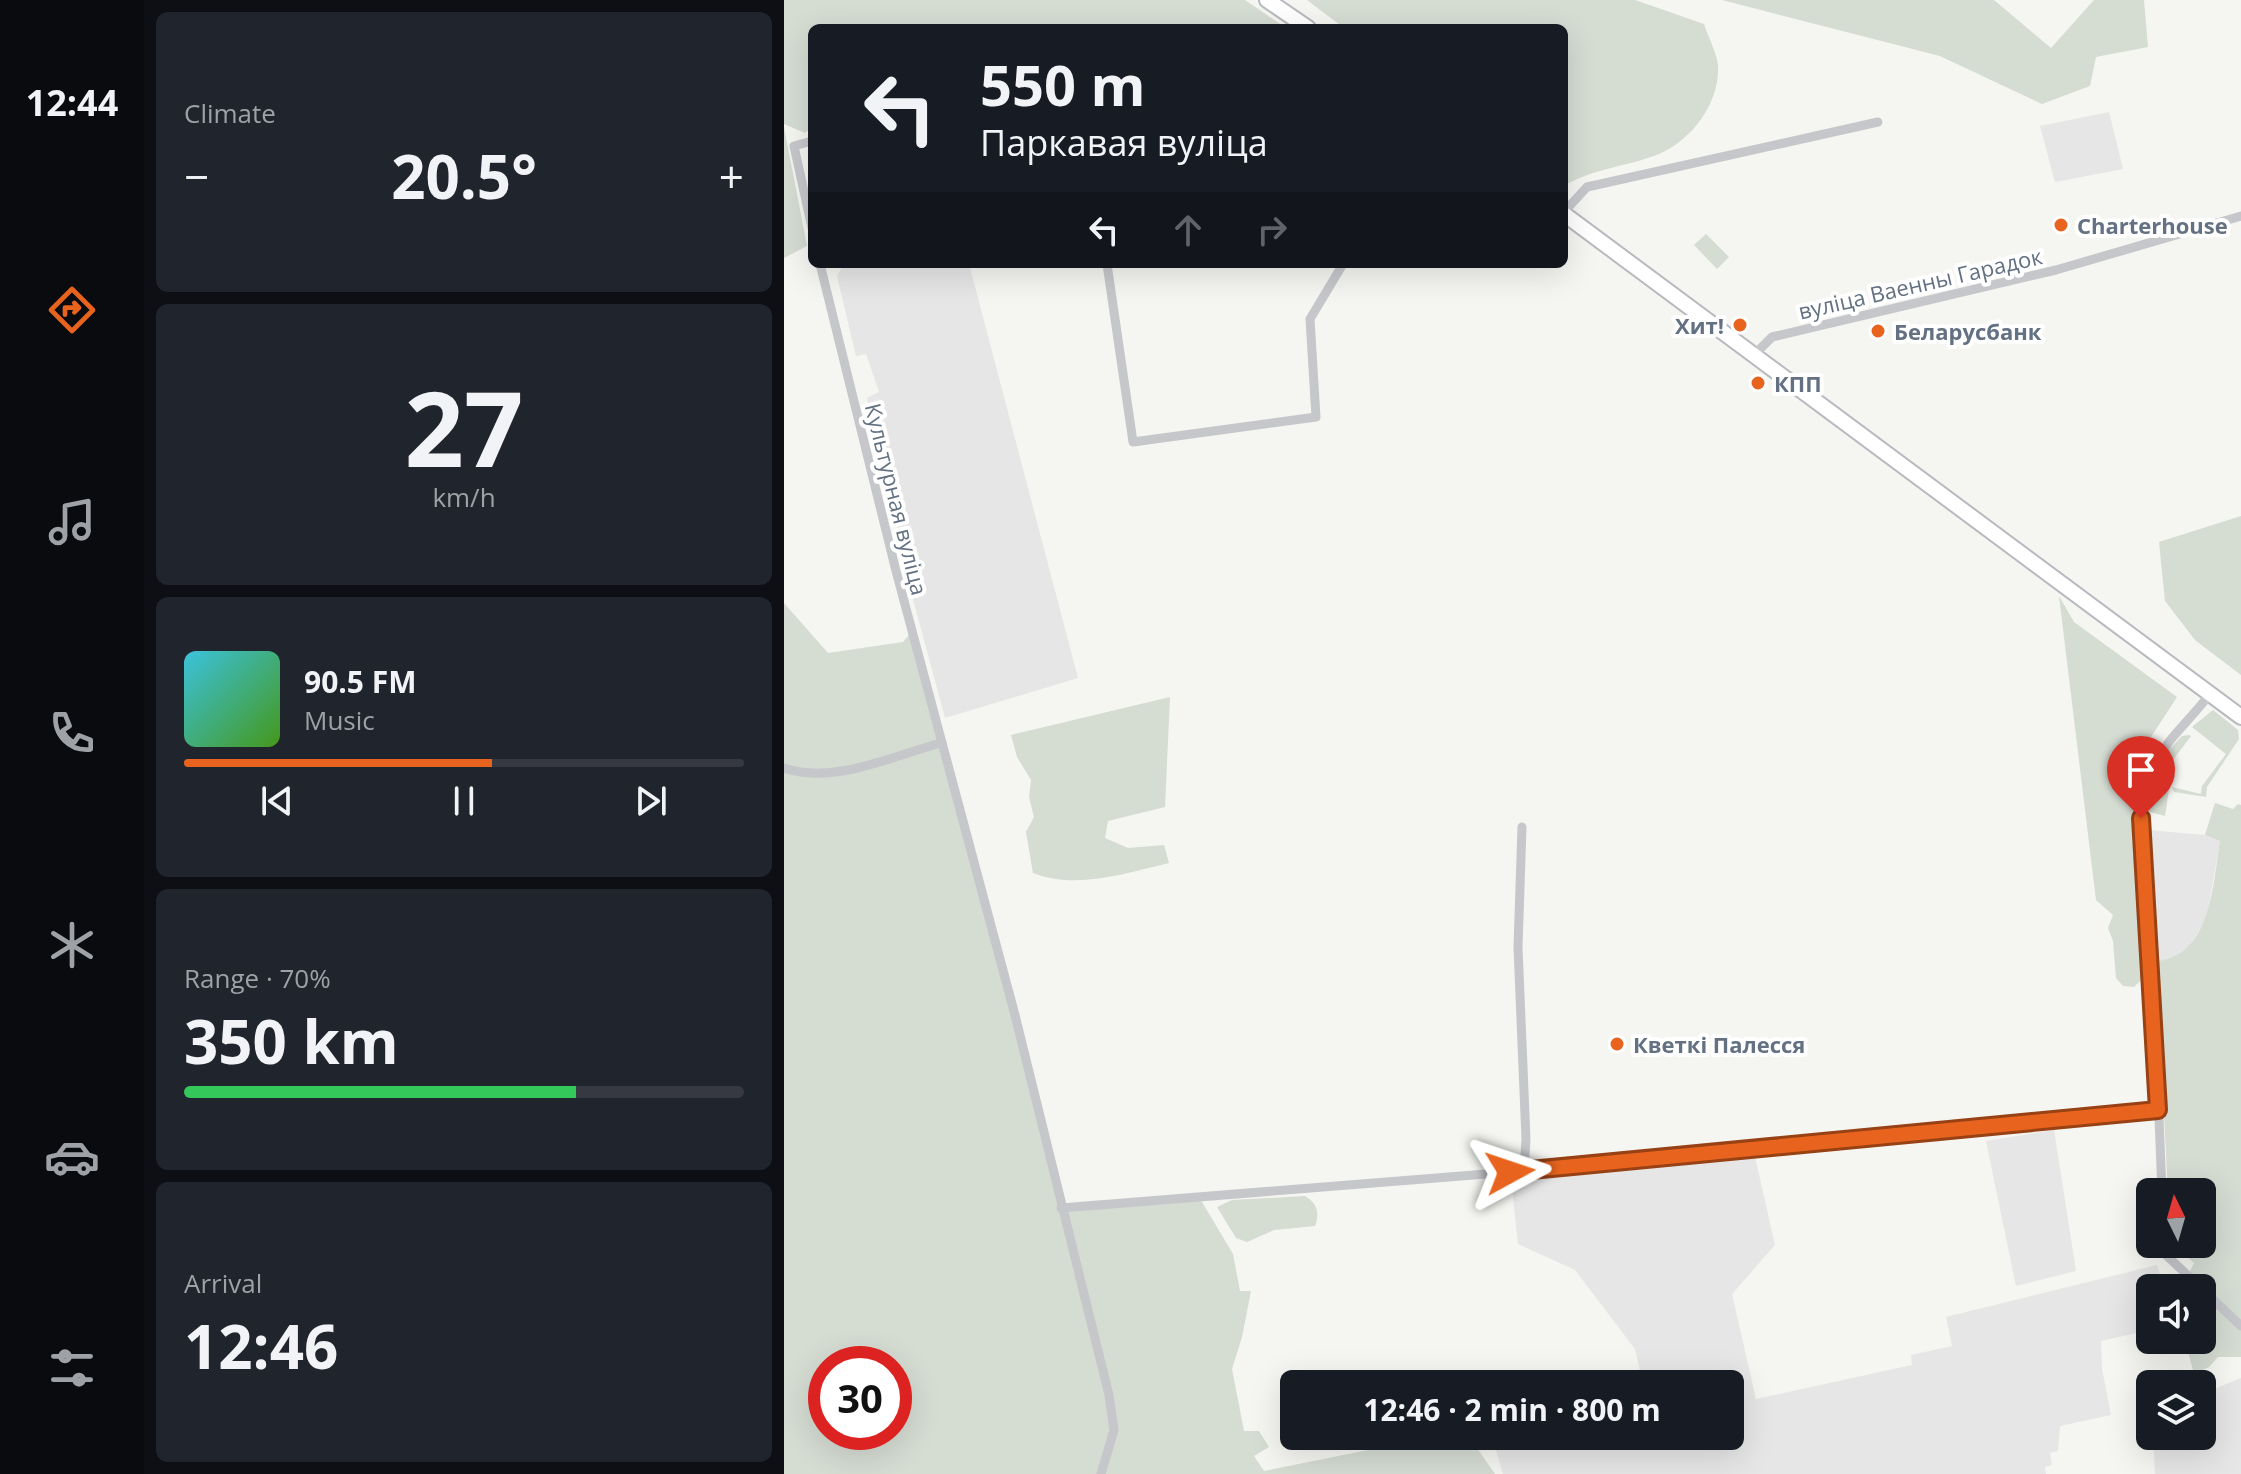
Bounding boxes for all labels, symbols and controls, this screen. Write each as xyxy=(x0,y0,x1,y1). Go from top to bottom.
text: 550 m xyxy=(980,46,1146,122)
icon: left xyxy=(848,56,952,160)
text: 12:44 xyxy=(26,78,118,127)
text: Climate xyxy=(184,95,276,131)
text: Паркавая вуліца xyxy=(980,118,1268,167)
text: 20.5° xyxy=(391,135,537,217)
text: − xyxy=(184,146,209,206)
text: + xyxy=(719,146,744,206)
icon: left xyxy=(1082,208,1126,252)
icon: ahead xyxy=(1166,208,1210,252)
icon: right xyxy=(1250,208,1294,252)
place label: Charterhouse xyxy=(2077,210,2228,240)
marker: Charterhouse xyxy=(2052,216,2070,234)
street label: вуліца Ваенны Гарадок xyxy=(1795,240,2045,326)
icon: directions xyxy=(44,282,100,338)
place label: Хит! xyxy=(1675,310,1724,340)
marker: Хит! xyxy=(1731,316,1749,334)
place label: Беларусбанк xyxy=(1894,316,2042,346)
marker: Беларусбанк xyxy=(1869,322,1887,340)
text: 27 xyxy=(405,356,523,497)
place label: КПП xyxy=(1774,368,1822,398)
marker: КПП xyxy=(1749,374,1767,392)
street label: Культурная вуліца xyxy=(859,400,935,598)
text: km/h xyxy=(432,479,496,515)
icon: music xyxy=(44,494,100,550)
text: 90.5 FM xyxy=(304,661,417,702)
text: Music xyxy=(304,702,375,738)
icon: phone xyxy=(44,705,100,761)
pin xyxy=(2107,736,2175,818)
icon: arrive xyxy=(2119,748,2163,792)
icon: previous xyxy=(255,779,299,823)
icon: pause xyxy=(442,779,486,823)
icon: next xyxy=(629,779,673,823)
icon: climate xyxy=(44,917,100,973)
text: Range · 70% xyxy=(184,960,331,996)
text: 350 km xyxy=(184,1000,399,1082)
place label: Кветкі Палесся xyxy=(1633,1029,1805,1059)
marker: Кветкі Палесся xyxy=(1608,1035,1626,1053)
icon: car xyxy=(44,1129,100,1185)
position arrow xyxy=(1468,1130,1552,1214)
north arrow xyxy=(2136,1178,2216,1258)
map controls xyxy=(2136,1178,2216,1450)
text: Arrival xyxy=(184,1265,262,1301)
button: sound xyxy=(2136,1274,2216,1354)
text: 12:46 xyxy=(184,1305,338,1387)
icon: filters xyxy=(44,1340,100,1396)
speed limit sign: 30 xyxy=(808,1346,912,1450)
button: layers xyxy=(2136,1370,2216,1450)
text: 12:46 · 2 min · 800 m xyxy=(1363,1389,1661,1430)

